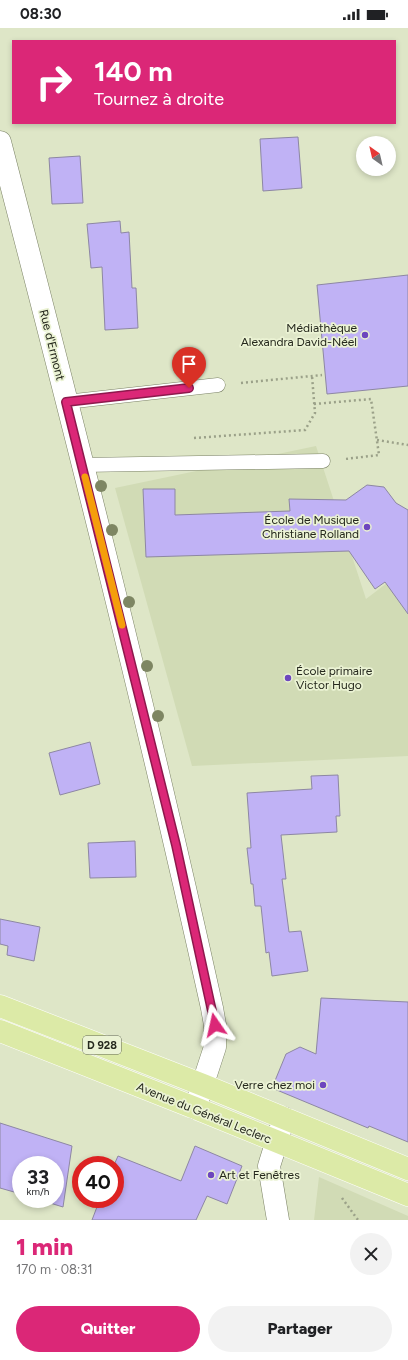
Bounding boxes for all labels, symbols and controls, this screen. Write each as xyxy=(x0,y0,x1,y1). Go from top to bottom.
text: 08:30 xyxy=(20,5,61,23)
text: 140 m xyxy=(94,54,173,88)
icon: right xyxy=(28,56,80,108)
text: Tournez à droite xyxy=(94,88,224,110)
north arrow xyxy=(356,136,396,176)
map controls xyxy=(356,136,396,176)
street label: Rue d'Ermont xyxy=(36,308,68,382)
place label: Médiathèque Alexandra David-Néel xyxy=(241,321,357,349)
marker: Médiathèque Alexandra David-Néel xyxy=(360,330,370,340)
pin xyxy=(172,347,206,388)
icon: arrive xyxy=(178,353,200,375)
place label: École de Musique Christiane Rolland xyxy=(262,513,359,541)
marker: École de Musique Christiane Rolland xyxy=(362,522,372,532)
place label: École primaire Victor Hugo xyxy=(296,664,373,692)
marker: École primaire Victor Hugo xyxy=(283,673,293,683)
position arrow xyxy=(194,1004,236,1046)
road number: D 928 xyxy=(83,1036,121,1054)
place label: Verre chez moi xyxy=(234,1078,315,1092)
street label: Avenue du Général Leclerc xyxy=(135,1080,274,1147)
marker: Verre chez moi xyxy=(318,1080,328,1090)
speed limit sign: 40 xyxy=(72,1156,124,1208)
text: 33 xyxy=(27,1165,49,1189)
place label: Art et Fenêtres xyxy=(219,1168,300,1182)
marker: Art et Fenêtres xyxy=(206,1170,216,1180)
text: km/h xyxy=(27,1185,49,1198)
text: 1 min xyxy=(16,1232,73,1261)
button: close xyxy=(350,1233,392,1275)
text: 170 m · 08:31 xyxy=(16,1262,93,1277)
button: Quitter xyxy=(16,1306,200,1352)
button: Partager xyxy=(208,1306,392,1352)

